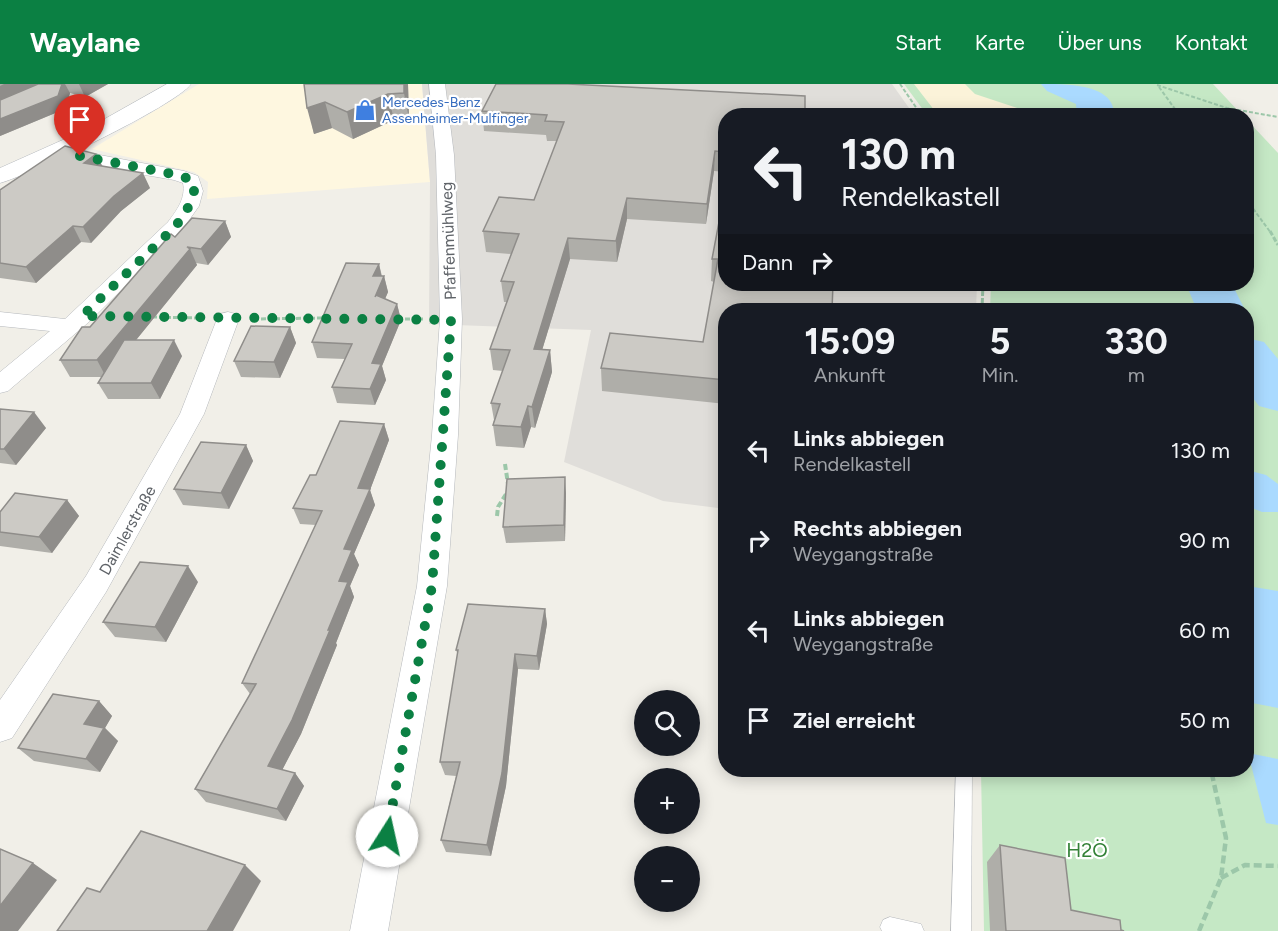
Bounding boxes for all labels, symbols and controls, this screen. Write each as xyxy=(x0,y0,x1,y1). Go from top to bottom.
text: Waylane xyxy=(30,25,140,59)
text: Start xyxy=(895,30,942,55)
text: Karte xyxy=(975,30,1025,55)
text: Über uns xyxy=(1058,30,1142,55)
text: Kontakt xyxy=(1175,30,1248,55)
pin xyxy=(54,94,105,156)
place label: Mercedes-Benz Assenheimer-Mulfinger xyxy=(382,94,529,127)
shop icon: Mercedes-Benz Assenheimer-Mulfinger xyxy=(353,98,377,122)
icon: arrive xyxy=(63,103,96,136)
text: 130 m xyxy=(841,129,956,180)
icon: left xyxy=(742,132,820,210)
text: Rendelkastell xyxy=(841,180,1000,213)
street label: Pfaffenmühlweg xyxy=(437,182,460,300)
icon: right xyxy=(805,246,838,279)
text: Dann xyxy=(742,249,793,276)
text: 15:09 xyxy=(804,320,895,363)
text: 5 xyxy=(989,320,1010,363)
text: 330 xyxy=(1104,320,1168,363)
text: Ankunft xyxy=(814,363,886,387)
text: Min. xyxy=(981,363,1018,387)
text: m xyxy=(1128,363,1145,387)
text: Links abbiegen xyxy=(793,425,944,452)
icon: left xyxy=(742,434,775,467)
text: 130 m xyxy=(1171,437,1230,464)
text: Rendelkastell xyxy=(793,452,911,476)
street label: Daimlerstraße xyxy=(95,482,160,578)
text: Rechts abbiegen xyxy=(793,515,962,542)
icon: right xyxy=(742,524,775,557)
text: 90 m xyxy=(1179,527,1230,554)
text: Weygangstraße xyxy=(793,542,933,566)
text: Links abbiegen xyxy=(793,605,944,632)
icon: left xyxy=(742,614,775,647)
text: 60 m xyxy=(1179,617,1230,644)
text: Weygangstraße xyxy=(793,632,933,656)
map controls xyxy=(634,690,700,912)
button: search xyxy=(634,690,700,756)
icon: arrive xyxy=(742,704,775,737)
text: Ziel erreicht xyxy=(793,707,916,734)
text: 50 m xyxy=(1179,707,1230,734)
button: + xyxy=(634,768,700,834)
position arrow xyxy=(355,804,419,868)
park label: H2Ö xyxy=(1066,838,1108,862)
button: − xyxy=(634,846,700,912)

